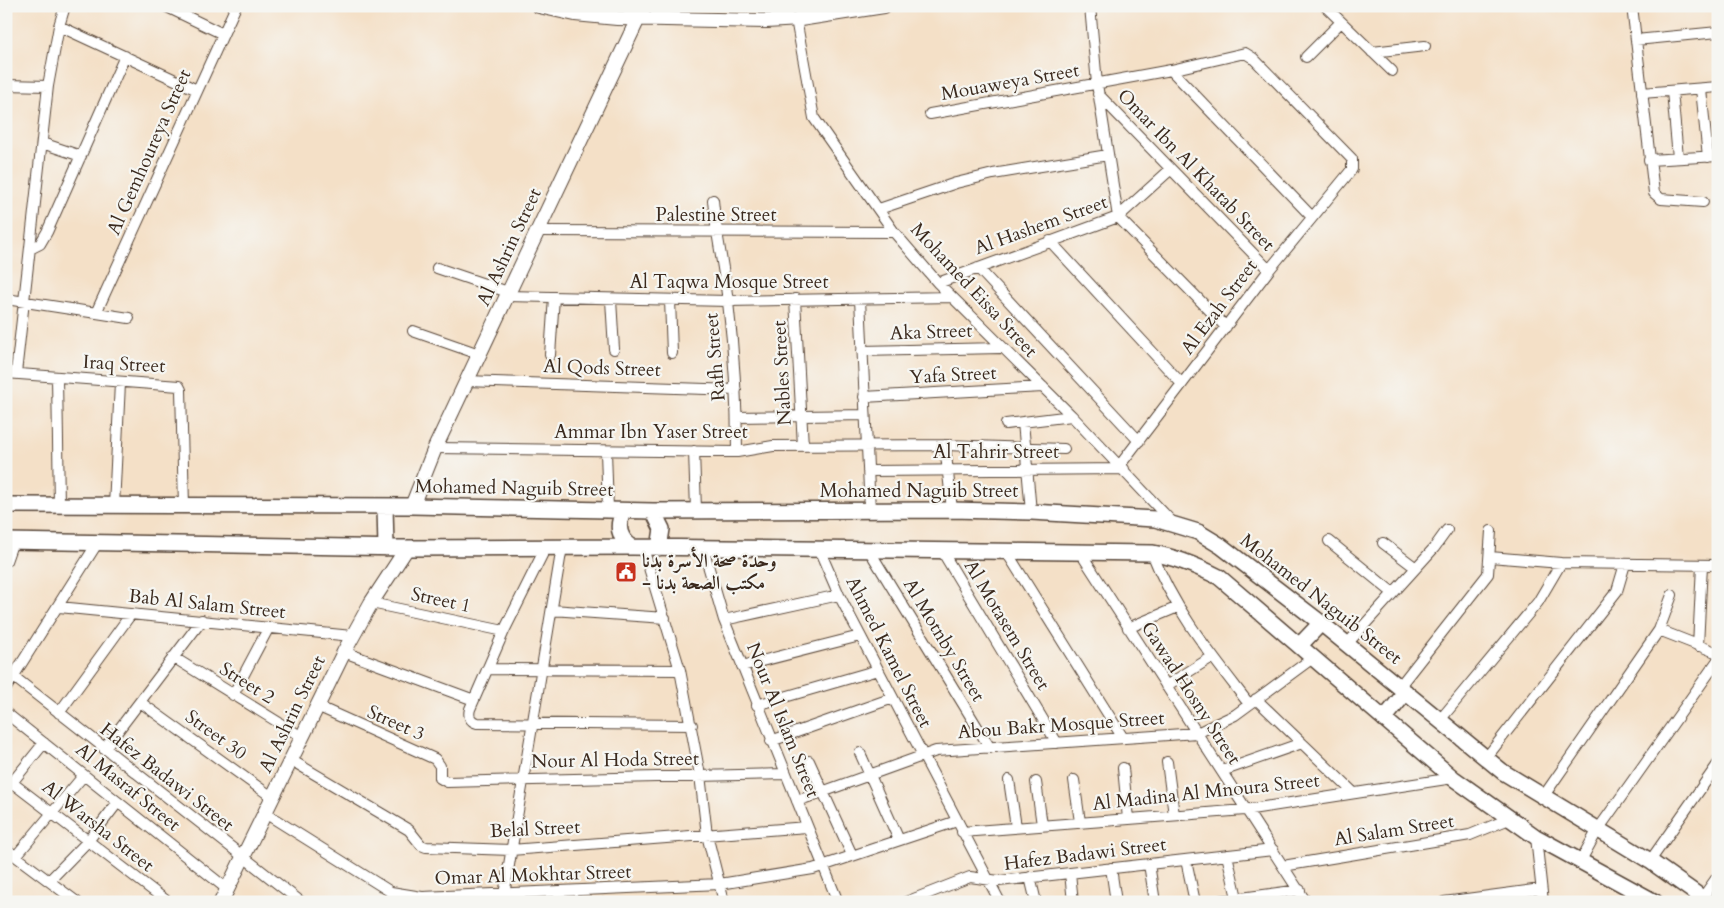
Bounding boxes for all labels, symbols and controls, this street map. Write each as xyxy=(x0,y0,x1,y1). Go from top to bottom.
street label: Mouaweya Street xyxy=(939,57,1081,107)
street label: Al Gemhoureya Street xyxy=(101,65,197,239)
street label: Omar Ibn Al Khatab Street xyxy=(1111,83,1281,257)
street label: Al Ashrin Street xyxy=(470,184,548,310)
street label: Al Hashem Street xyxy=(971,189,1111,261)
street label: Palestine Street xyxy=(656,202,776,228)
street label: Mohamed Eissa Street xyxy=(905,217,1043,363)
street label: Al Ezah Street xyxy=(1175,254,1263,360)
street label: Al Taqwa Mosque Street xyxy=(630,269,828,295)
street label: Rafh Street xyxy=(698,312,732,402)
street label: Aka Street xyxy=(889,318,973,346)
street label: Nables Street xyxy=(766,320,798,426)
street label: Iraq Street xyxy=(82,349,166,379)
street label: Al Qods Street xyxy=(543,353,661,383)
street label: Yafa Street xyxy=(909,360,997,390)
street label: Ammar Ibn Yaser Street xyxy=(554,419,748,445)
street label: Al Tahrir Street xyxy=(933,439,1059,465)
street label: Mohamed Naguib Street xyxy=(414,473,614,503)
street label: Mohamed Naguib Street xyxy=(820,478,1018,504)
street label: Mohamed Naguib Street xyxy=(1235,528,1407,670)
place label: وحدة صحة الأسرة بدنا - مكتب الصحة بدنا xyxy=(642,546,777,596)
street label: Al Motasem Street xyxy=(958,555,1056,695)
public building icon: وحدة صحة الأسرة بدنا - مكتب الصحة بدنا xyxy=(614,560,638,584)
street label: Ahmed Kamel Street xyxy=(840,572,938,732)
street label: Al Motnby Street xyxy=(897,574,991,706)
street label: Street 1 xyxy=(409,581,473,619)
street label: Bab Al Salam Street xyxy=(127,583,287,625)
street label: Gawad Hosny Street xyxy=(1135,616,1247,770)
street label: Nour Al Islam Street xyxy=(740,639,826,801)
street label: Al Ashrin Street xyxy=(252,651,332,777)
street label: Street 2 xyxy=(214,656,280,710)
street label: Street 3 xyxy=(363,699,429,747)
street label: Street 30 xyxy=(180,704,252,766)
street label: Abou Bakr Mosque Street xyxy=(957,705,1165,745)
street label: Hafez Badawi Street xyxy=(95,717,239,837)
street label: Al Masraf Street xyxy=(70,737,186,837)
street label: Nour Al Hoda Street xyxy=(531,746,699,774)
street label: Al Madina Al Mnoura Street xyxy=(1091,767,1321,817)
street label: Al Warsha Street xyxy=(37,774,159,878)
street label: Al Salam Street xyxy=(1332,808,1456,852)
street label: Belal Street xyxy=(489,814,581,844)
street label: Hafez Badawi Street xyxy=(1003,831,1167,877)
street label: Omar Al Mokhtar Street xyxy=(434,859,632,891)

